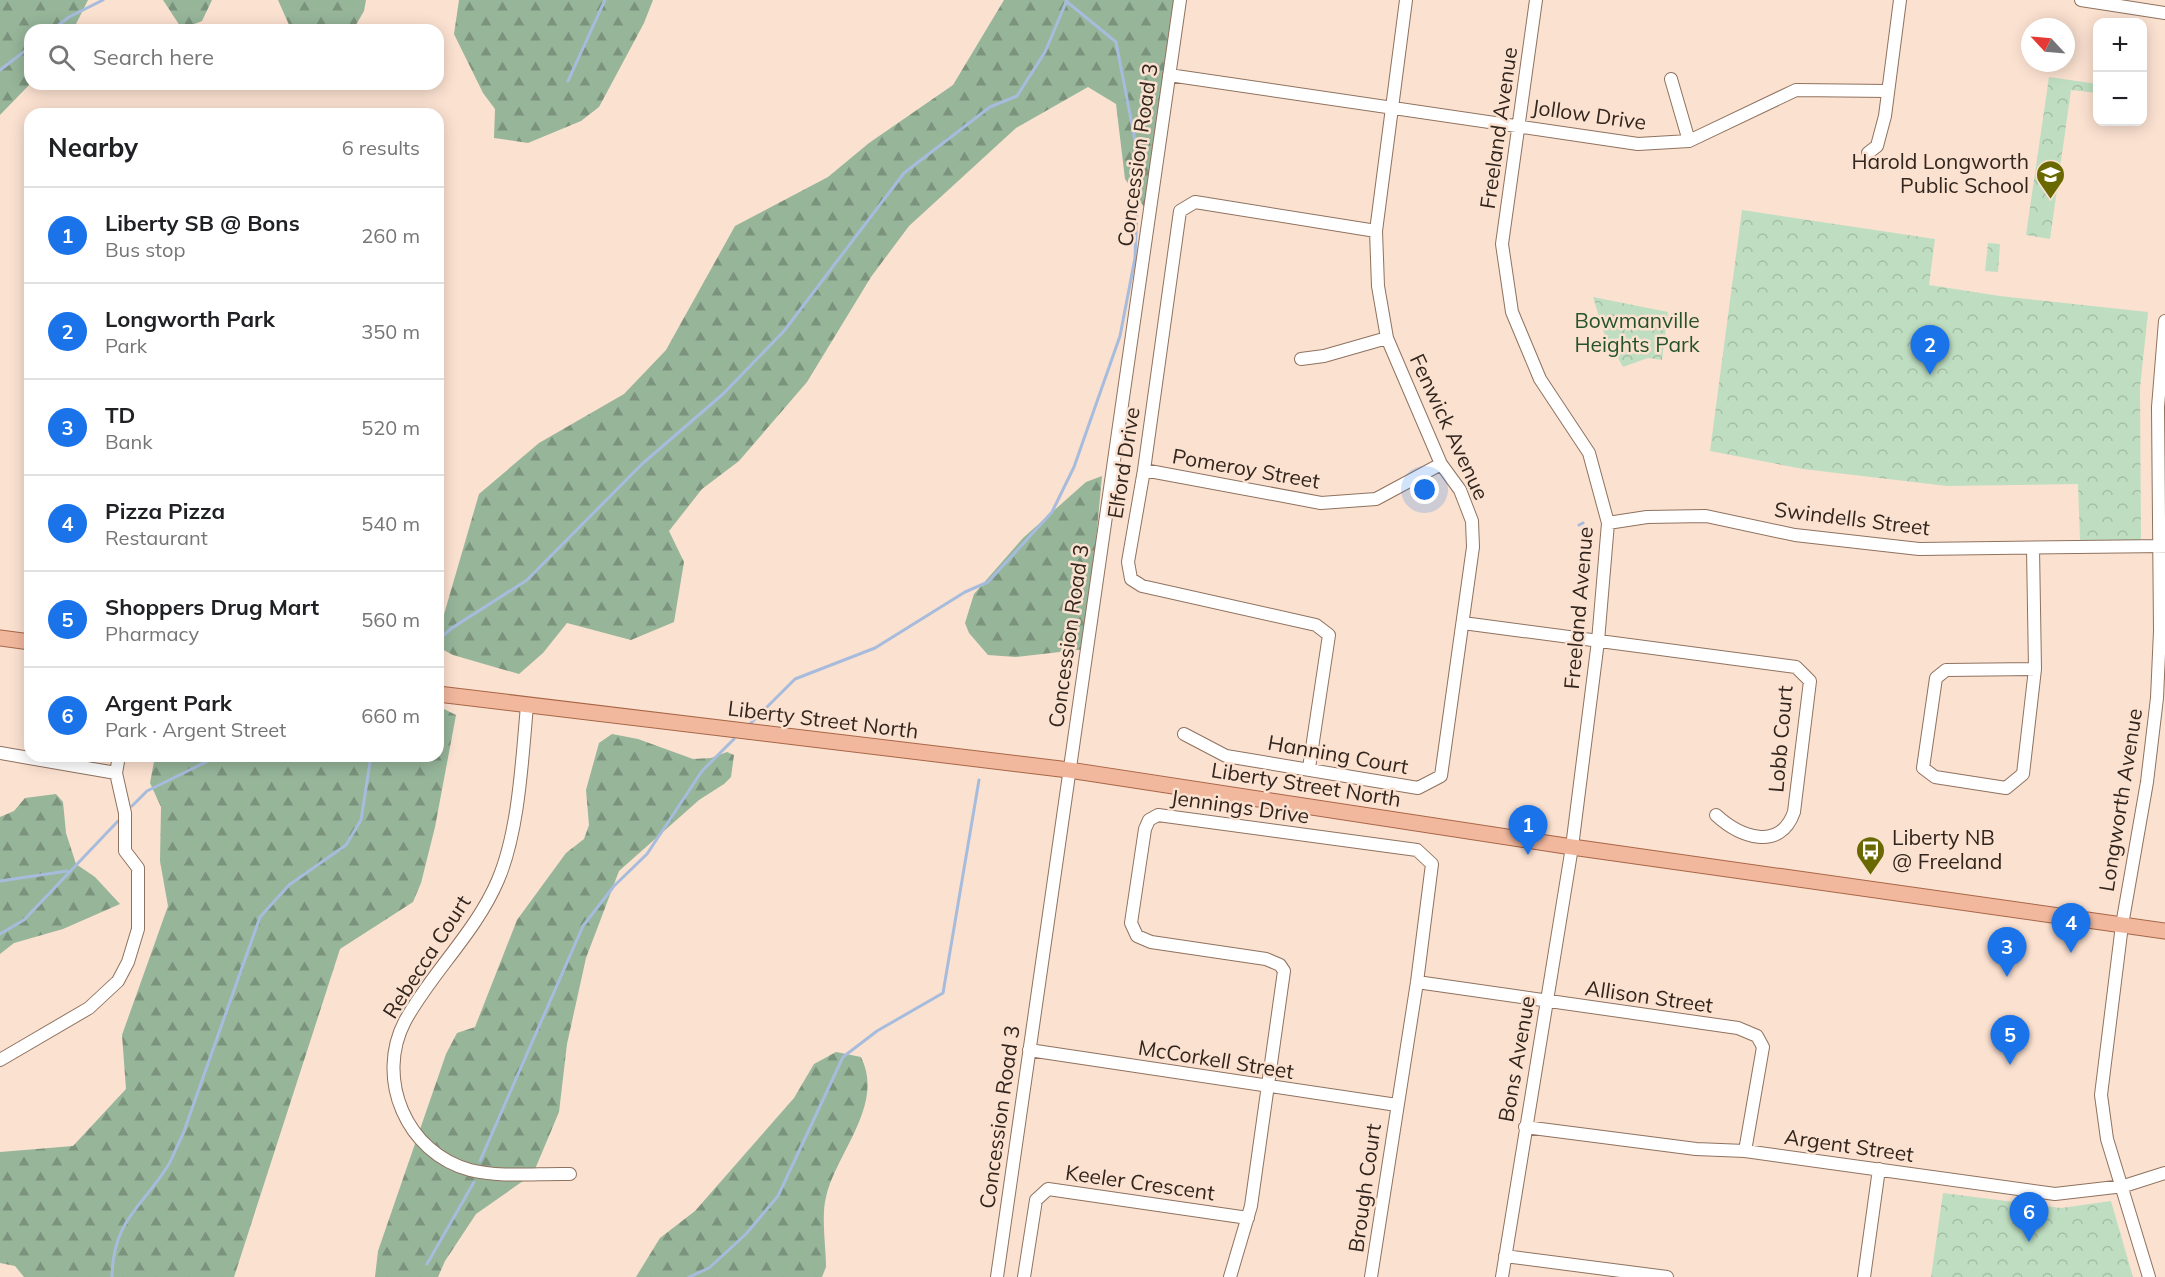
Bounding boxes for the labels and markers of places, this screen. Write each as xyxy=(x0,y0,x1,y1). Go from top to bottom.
place label: Harold Longworth Public School xyxy=(1852,148,2029,198)
school or university icon: Harold Longworth Public School xyxy=(2034,158,2066,200)
pin: 2 xyxy=(1910,326,1950,375)
pin: 1 xyxy=(1508,806,1547,855)
place label: Liberty NB @ Freeland xyxy=(1892,824,2002,874)
bus stop icon: Liberty NB @ Freeland xyxy=(1855,834,1887,876)
pin: 4 xyxy=(2052,904,2090,953)
pin: 3 xyxy=(1988,928,2026,977)
pin: 5 xyxy=(1990,1016,2030,1065)
pin: 6 xyxy=(2010,1192,2048,1242)

